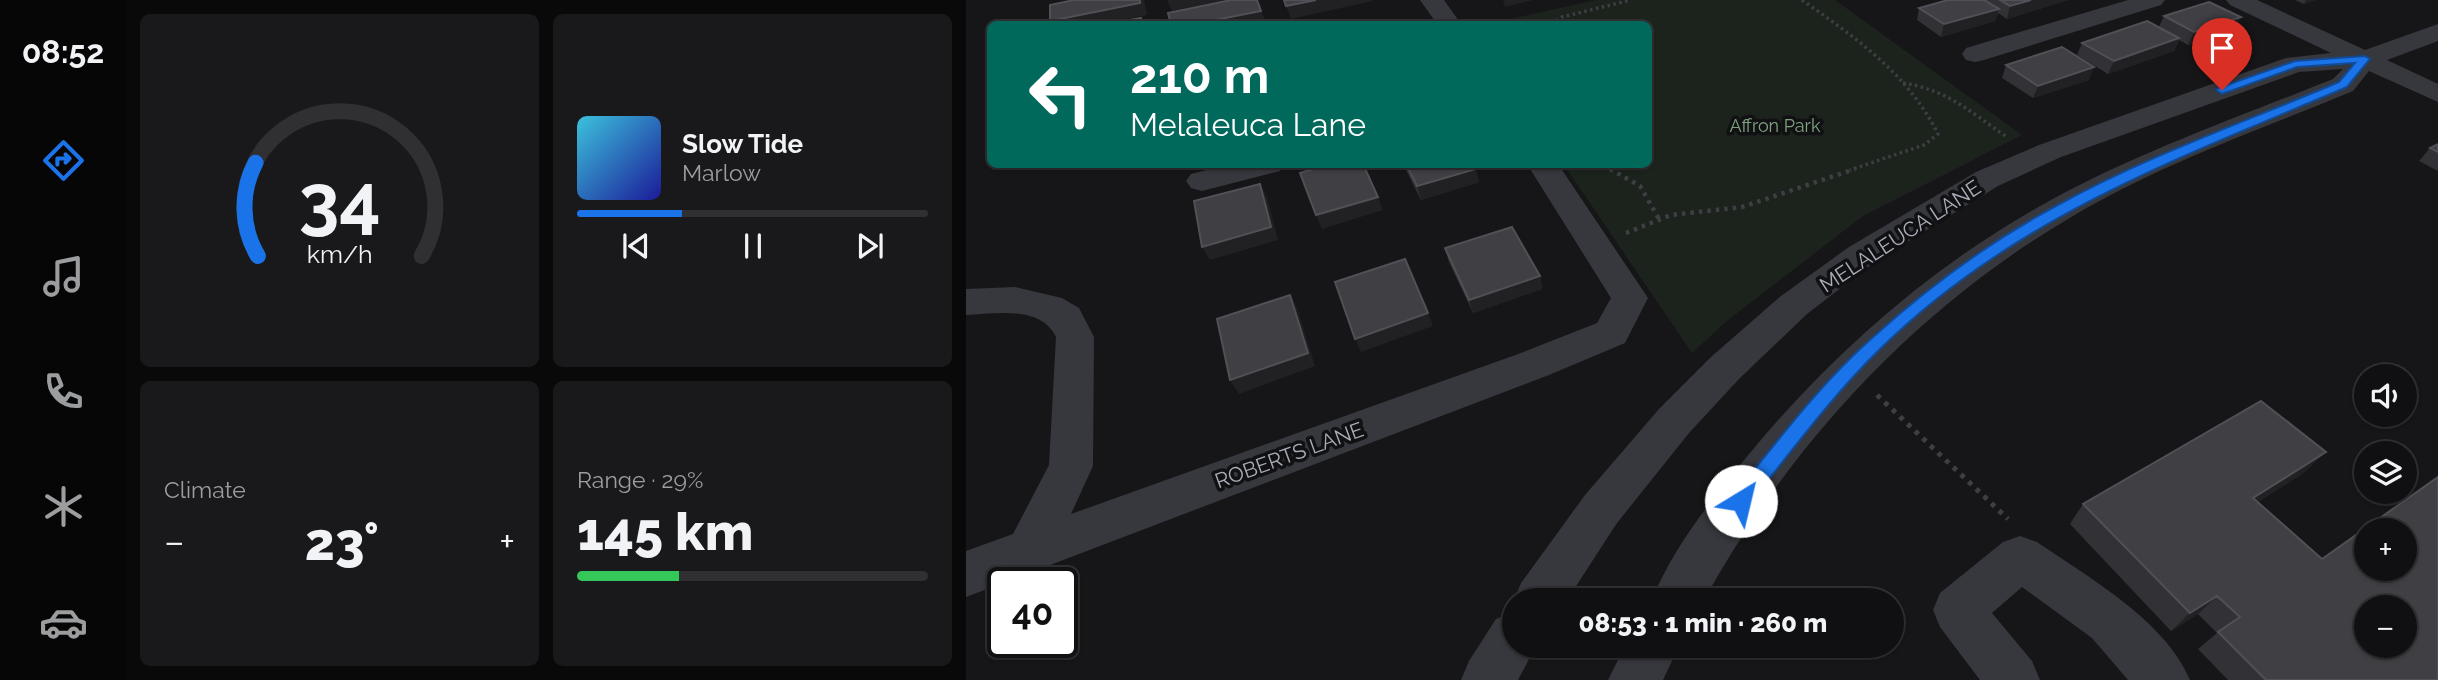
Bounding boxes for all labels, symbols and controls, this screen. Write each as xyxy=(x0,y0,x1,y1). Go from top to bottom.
pin xyxy=(2192,18,2252,90)
icon: arrive xyxy=(2203,29,2241,67)
text: 08:52 xyxy=(22,33,104,70)
text: 210 m xyxy=(1130,47,1269,104)
icon: left xyxy=(1015,49,1106,140)
text: Melaleuca Lane xyxy=(1130,106,1366,143)
park label: Affron Park xyxy=(1730,115,1821,136)
text: Slow Tide xyxy=(682,129,803,159)
icon: directions xyxy=(39,136,88,185)
text: 34 xyxy=(298,159,381,244)
text: Marlow xyxy=(682,159,761,186)
street label: MELALEUCA LANE xyxy=(1815,175,1985,297)
icon: previous xyxy=(617,227,655,265)
icon: pause xyxy=(734,227,772,265)
icon: next xyxy=(851,227,889,265)
text: km/h xyxy=(307,239,372,269)
icon: music xyxy=(39,252,88,301)
map controls xyxy=(2354,364,2417,658)
button: sound xyxy=(2354,364,2417,427)
icon: phone xyxy=(39,367,88,416)
street label: ROBERTS LANE xyxy=(1211,417,1367,493)
button: layers xyxy=(2354,441,2417,504)
position arrow xyxy=(1704,464,1778,538)
text: Range · 29% xyxy=(577,466,703,493)
text: Climate xyxy=(164,476,246,503)
icon: climate xyxy=(39,482,88,531)
text: 145 km xyxy=(577,501,753,562)
text: 23° xyxy=(305,511,379,572)
button: + xyxy=(2354,518,2417,581)
text: − xyxy=(164,519,184,564)
text: + xyxy=(499,519,515,564)
speed limit sign: 40 xyxy=(987,567,1078,658)
button: − xyxy=(2354,595,2417,658)
icon: car xyxy=(39,598,88,647)
text: 08:53 · 1 min · 260 m xyxy=(1579,608,1827,638)

